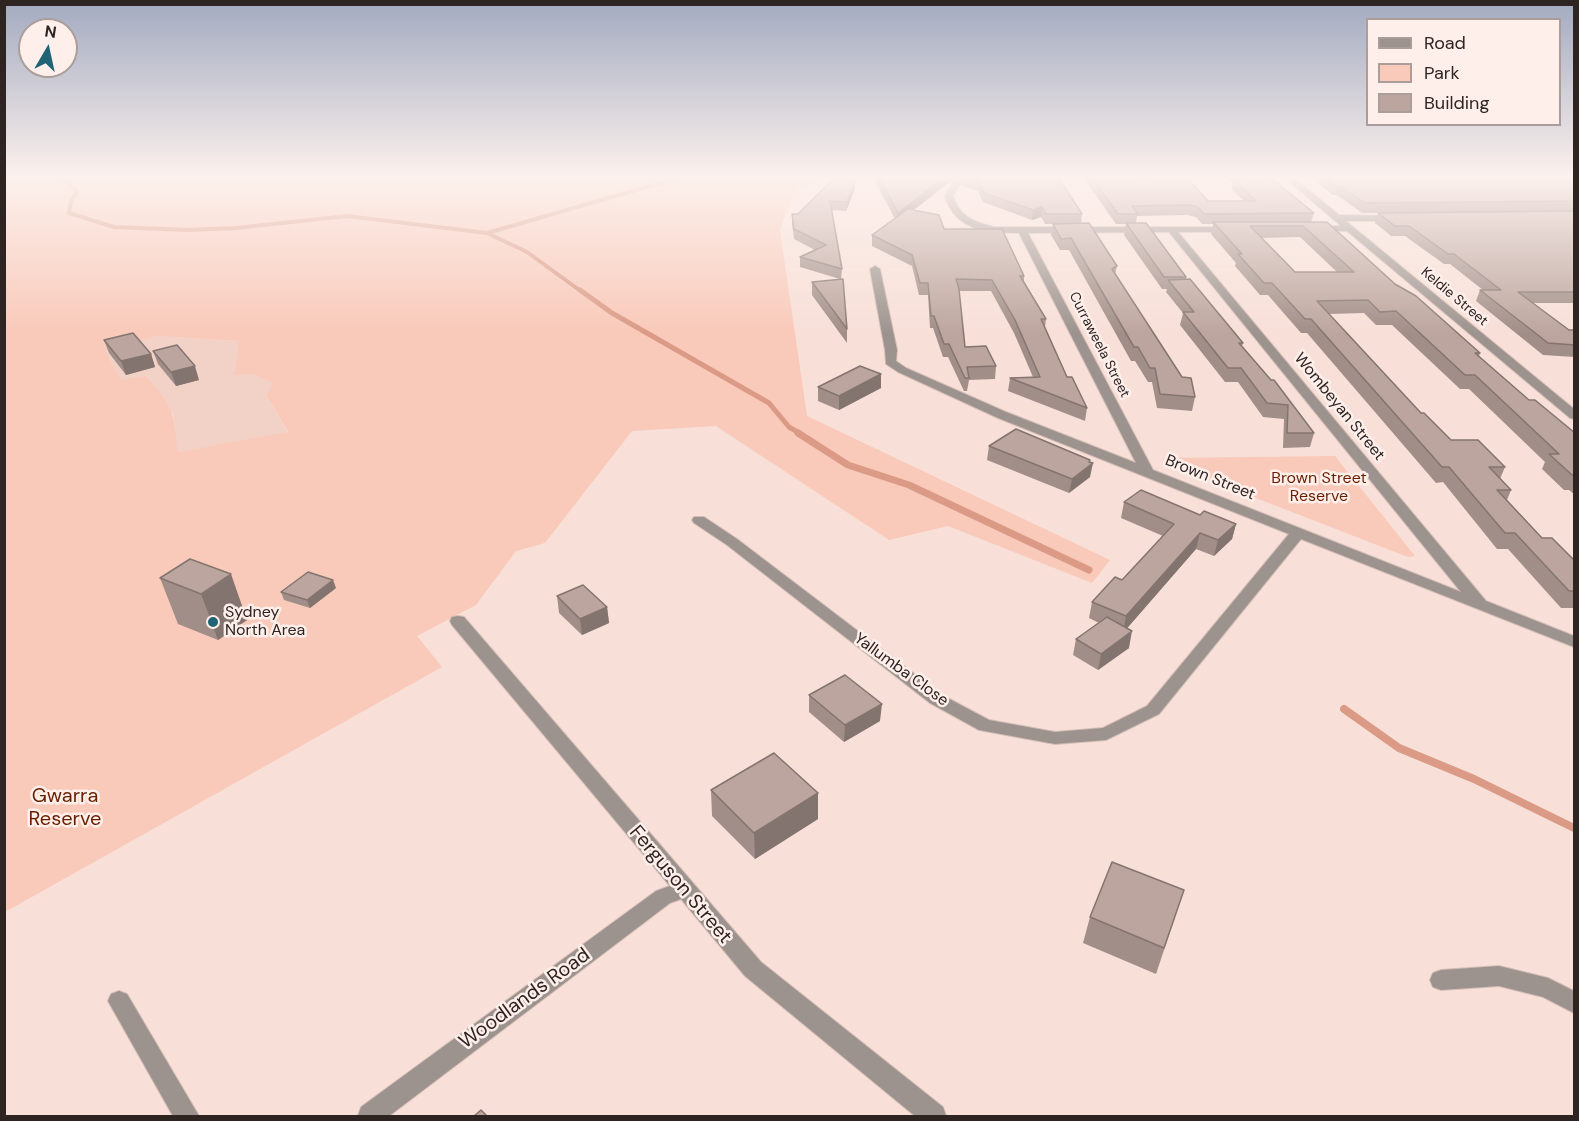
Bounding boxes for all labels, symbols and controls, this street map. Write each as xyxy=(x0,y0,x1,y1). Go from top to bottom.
north arrow xyxy=(18,18,78,78)
legend xyxy=(1366,18,1561,126)
text: N xyxy=(43,20,58,43)
text: Road xyxy=(1424,31,1466,55)
text: Park xyxy=(1424,61,1460,85)
text: Building xyxy=(1424,91,1489,115)
street label: Keldie Street xyxy=(1417,264,1491,330)
street label: Curraweela Street xyxy=(1065,289,1133,401)
street label: Wombeyan Street xyxy=(1290,349,1388,465)
street label: Brown Street xyxy=(1162,451,1258,505)
park label: Brown Street Reserve xyxy=(1271,469,1367,507)
place label: Sydney North Area xyxy=(225,603,305,641)
marker: Sydney North Area xyxy=(206,615,220,629)
street label: Yallumba Close xyxy=(850,629,952,711)
park label: Gwarra Reserve xyxy=(29,785,101,832)
street label: Ferguson Street xyxy=(624,821,736,949)
street label: Woodlands Road xyxy=(455,943,595,1055)

